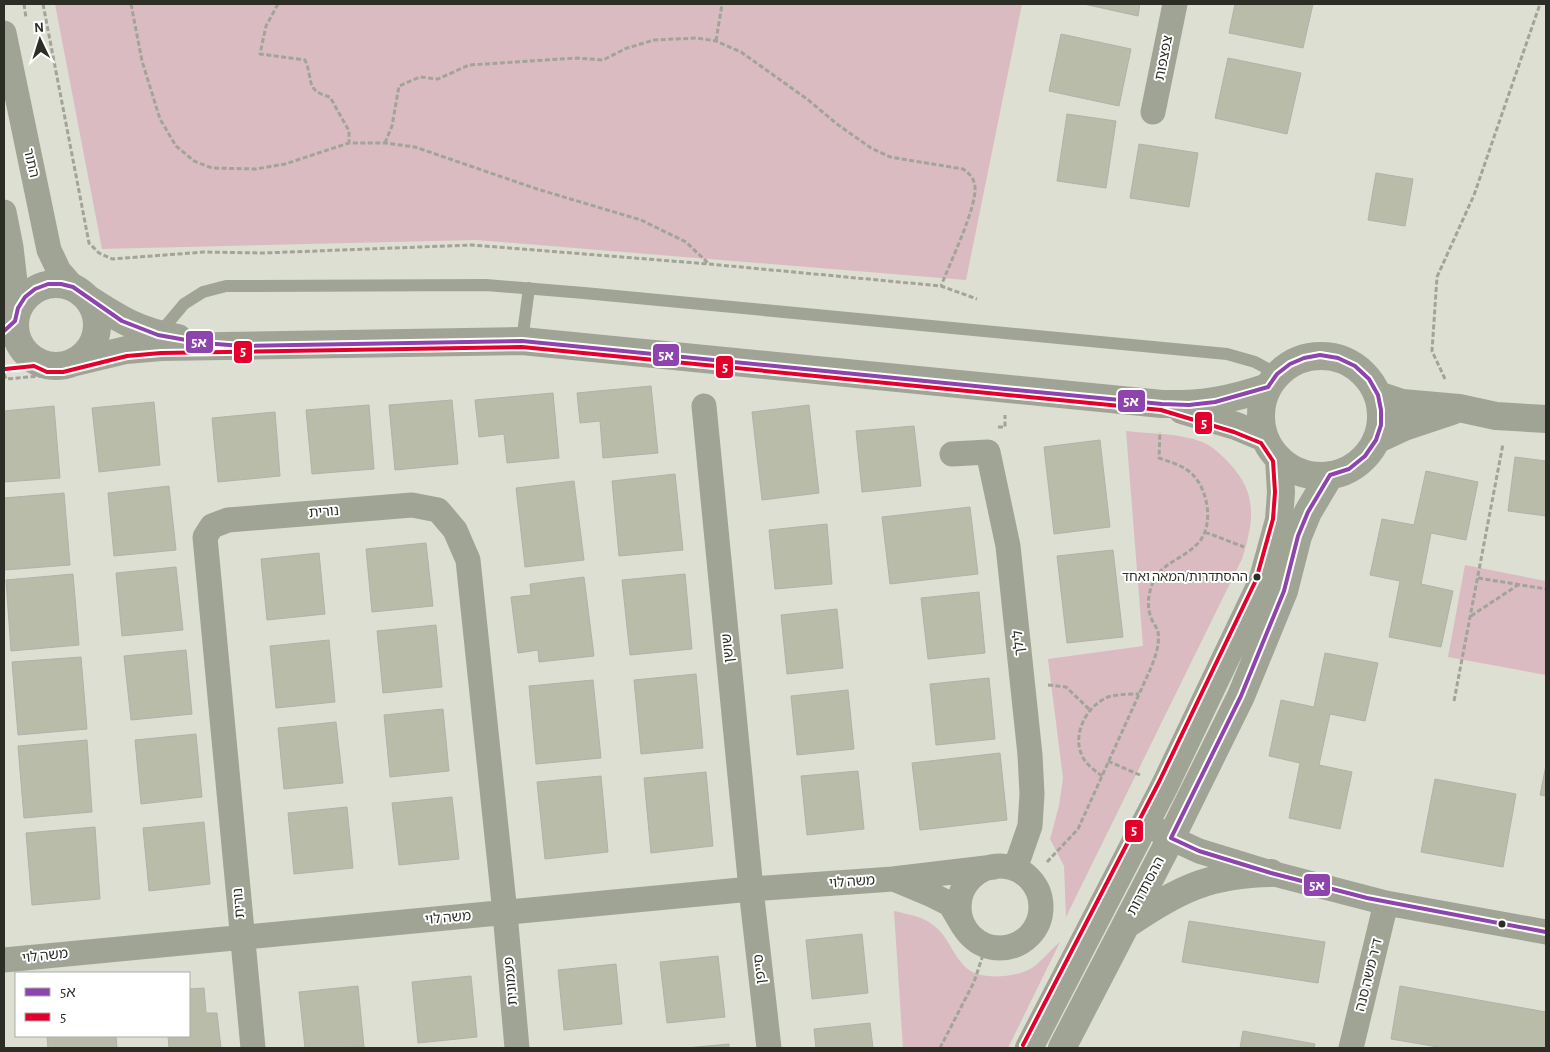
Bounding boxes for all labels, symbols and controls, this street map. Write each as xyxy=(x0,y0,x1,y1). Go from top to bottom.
north arrow xyxy=(15,15,65,65)
text: N xyxy=(34,21,45,35)
street label: צפצפות xyxy=(1153,34,1175,82)
street label: התור xyxy=(21,147,41,179)
line badge: 5א xyxy=(185,330,214,354)
text: 5א xyxy=(191,336,207,350)
line badge: 5 xyxy=(233,340,253,364)
line badge: 5א xyxy=(652,343,680,367)
text: 5 xyxy=(240,345,246,359)
text: 5א xyxy=(658,349,674,363)
line badge: 5 xyxy=(715,355,734,379)
text: 5 xyxy=(722,361,728,375)
line badge: 5א xyxy=(1117,389,1146,413)
text: 5א xyxy=(1123,395,1139,409)
line badge: 5 xyxy=(1194,411,1213,435)
text: 5 xyxy=(1201,417,1207,431)
street label: נורית xyxy=(308,504,340,520)
place label: ההסתדרות/המאה ואחד xyxy=(1122,571,1248,584)
marker: ההסתדרות/המאה ואחד xyxy=(1252,572,1262,582)
street label: לילך xyxy=(1011,629,1027,657)
street label: שושן xyxy=(720,633,736,663)
line badge: 5 xyxy=(1124,819,1144,843)
text: 5 xyxy=(1131,824,1137,838)
street label: ההסתדרות xyxy=(1125,855,1167,917)
street label: משה לוי xyxy=(828,873,876,891)
line badge: 5א xyxy=(1303,873,1331,897)
text: 5א xyxy=(1309,879,1325,893)
street label: נורית xyxy=(231,887,247,919)
street label: משה לוי xyxy=(424,909,472,927)
unlabelled marker xyxy=(1497,919,1507,929)
street label: ד"ר משה סנה xyxy=(1353,937,1385,1013)
street label: משה לוי xyxy=(21,947,69,965)
street label: סייפן xyxy=(751,953,769,985)
street label: פעמונית xyxy=(502,956,520,1006)
legend xyxy=(15,972,190,1037)
text: 5א xyxy=(60,985,76,1000)
text: 5 xyxy=(60,1010,66,1025)

